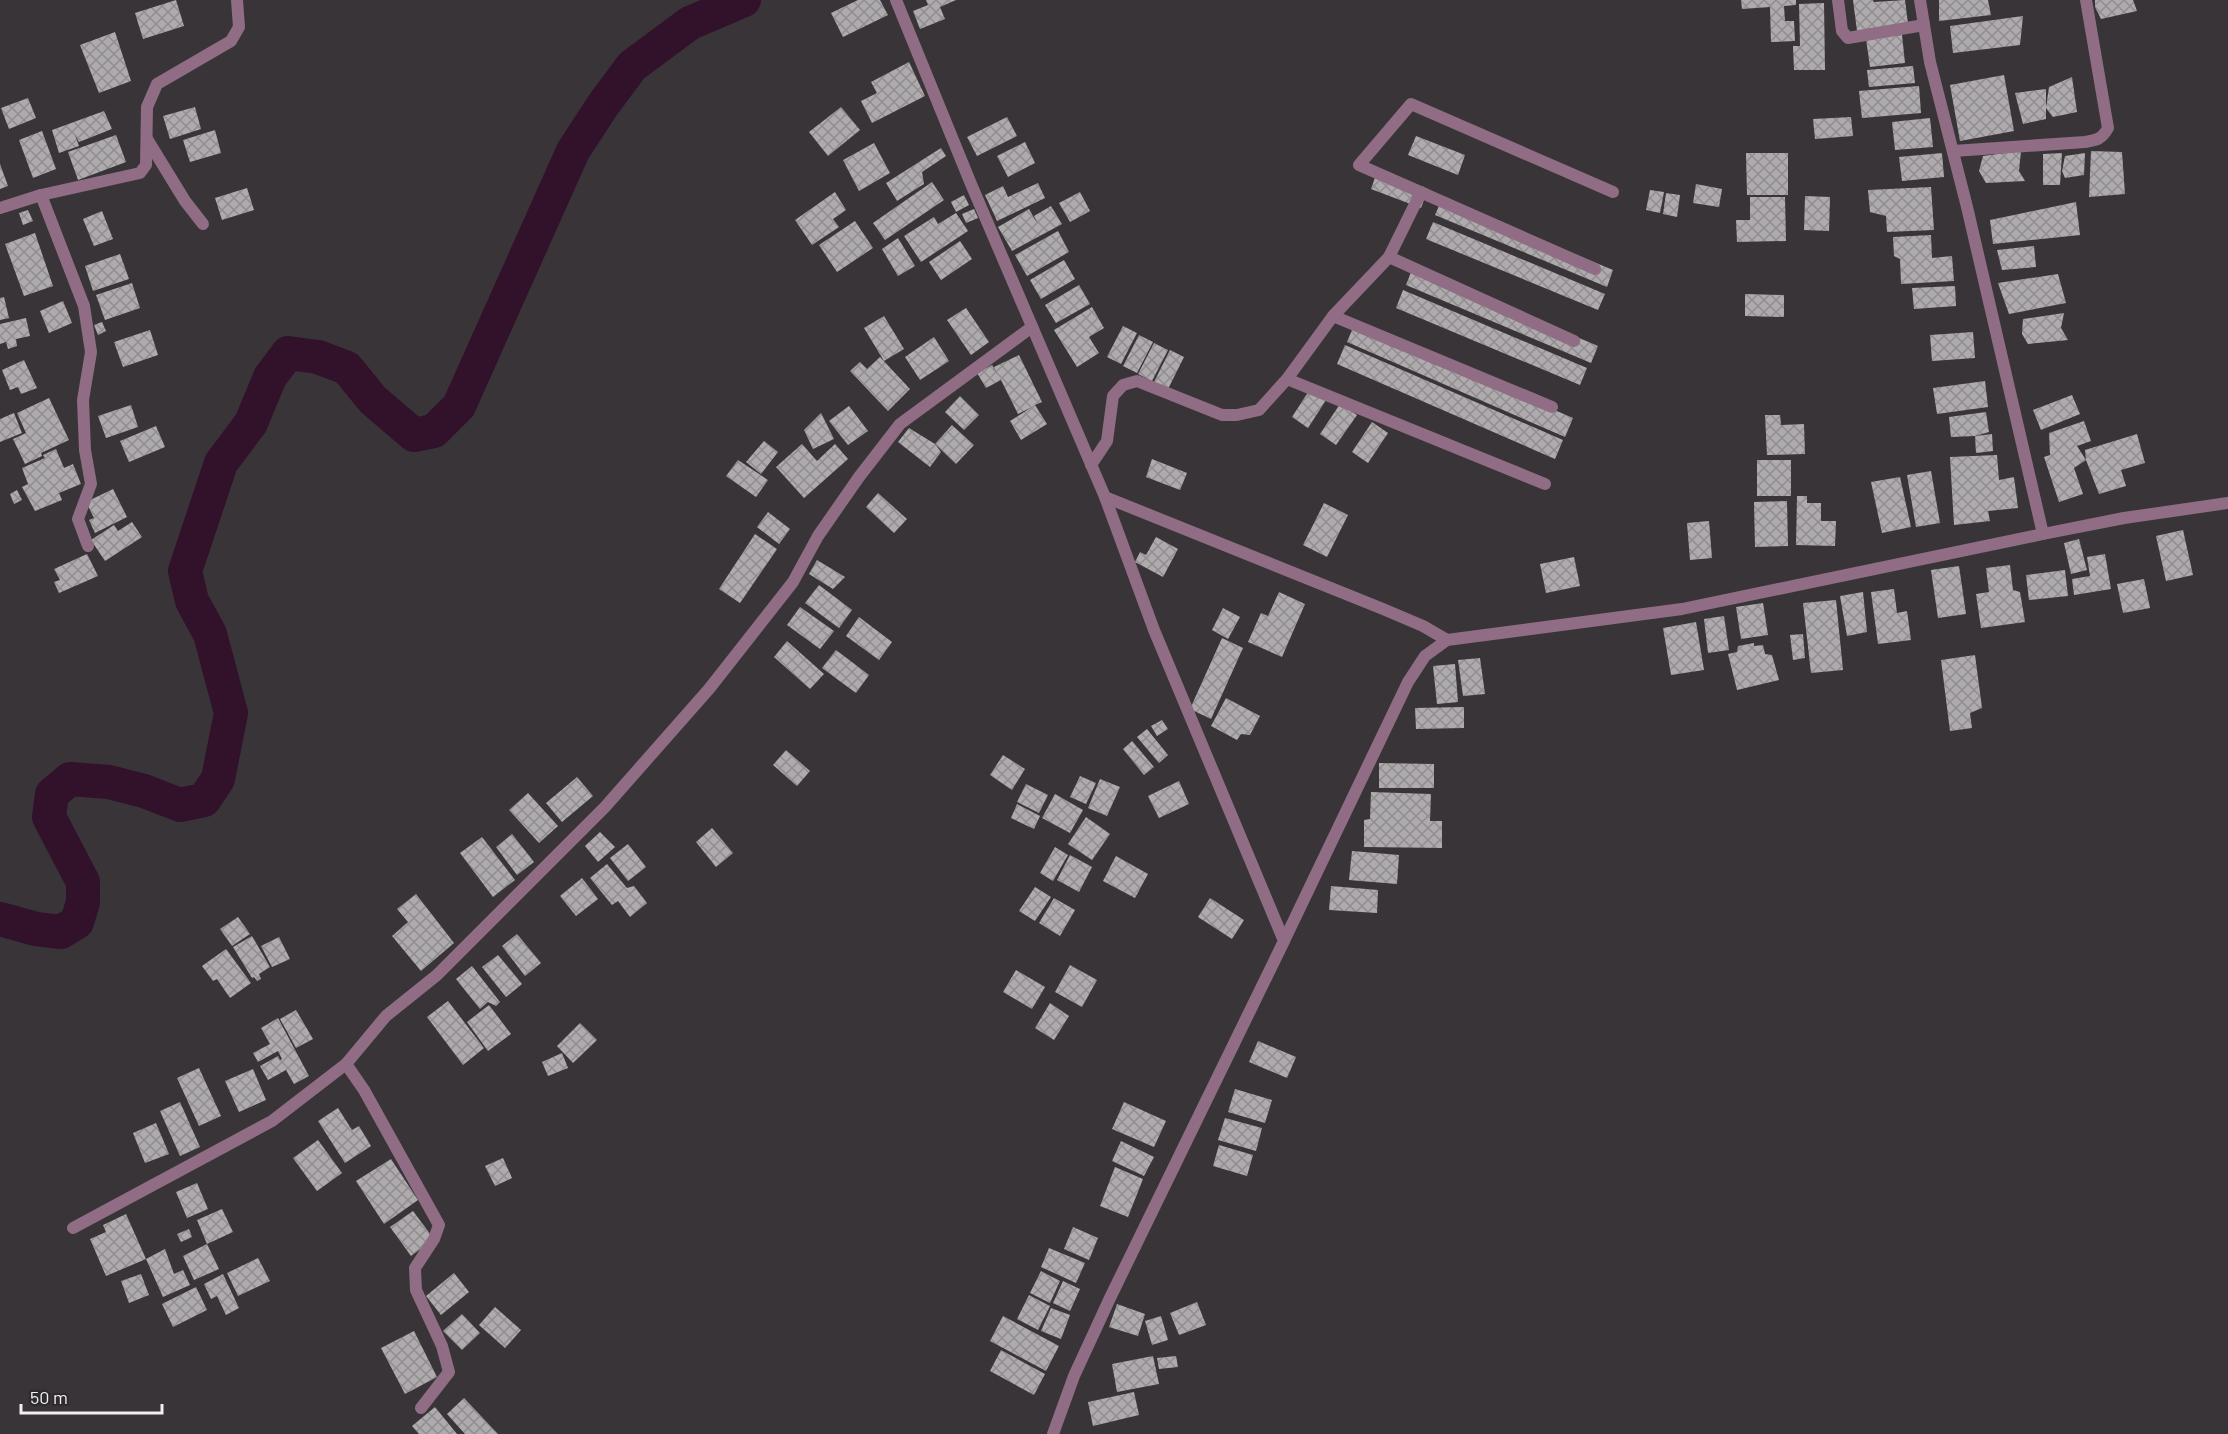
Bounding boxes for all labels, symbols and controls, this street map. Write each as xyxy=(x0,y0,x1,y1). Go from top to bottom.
scale bar xyxy=(21,1377,162,1415)
text: 50 m xyxy=(30,1386,68,1408)

